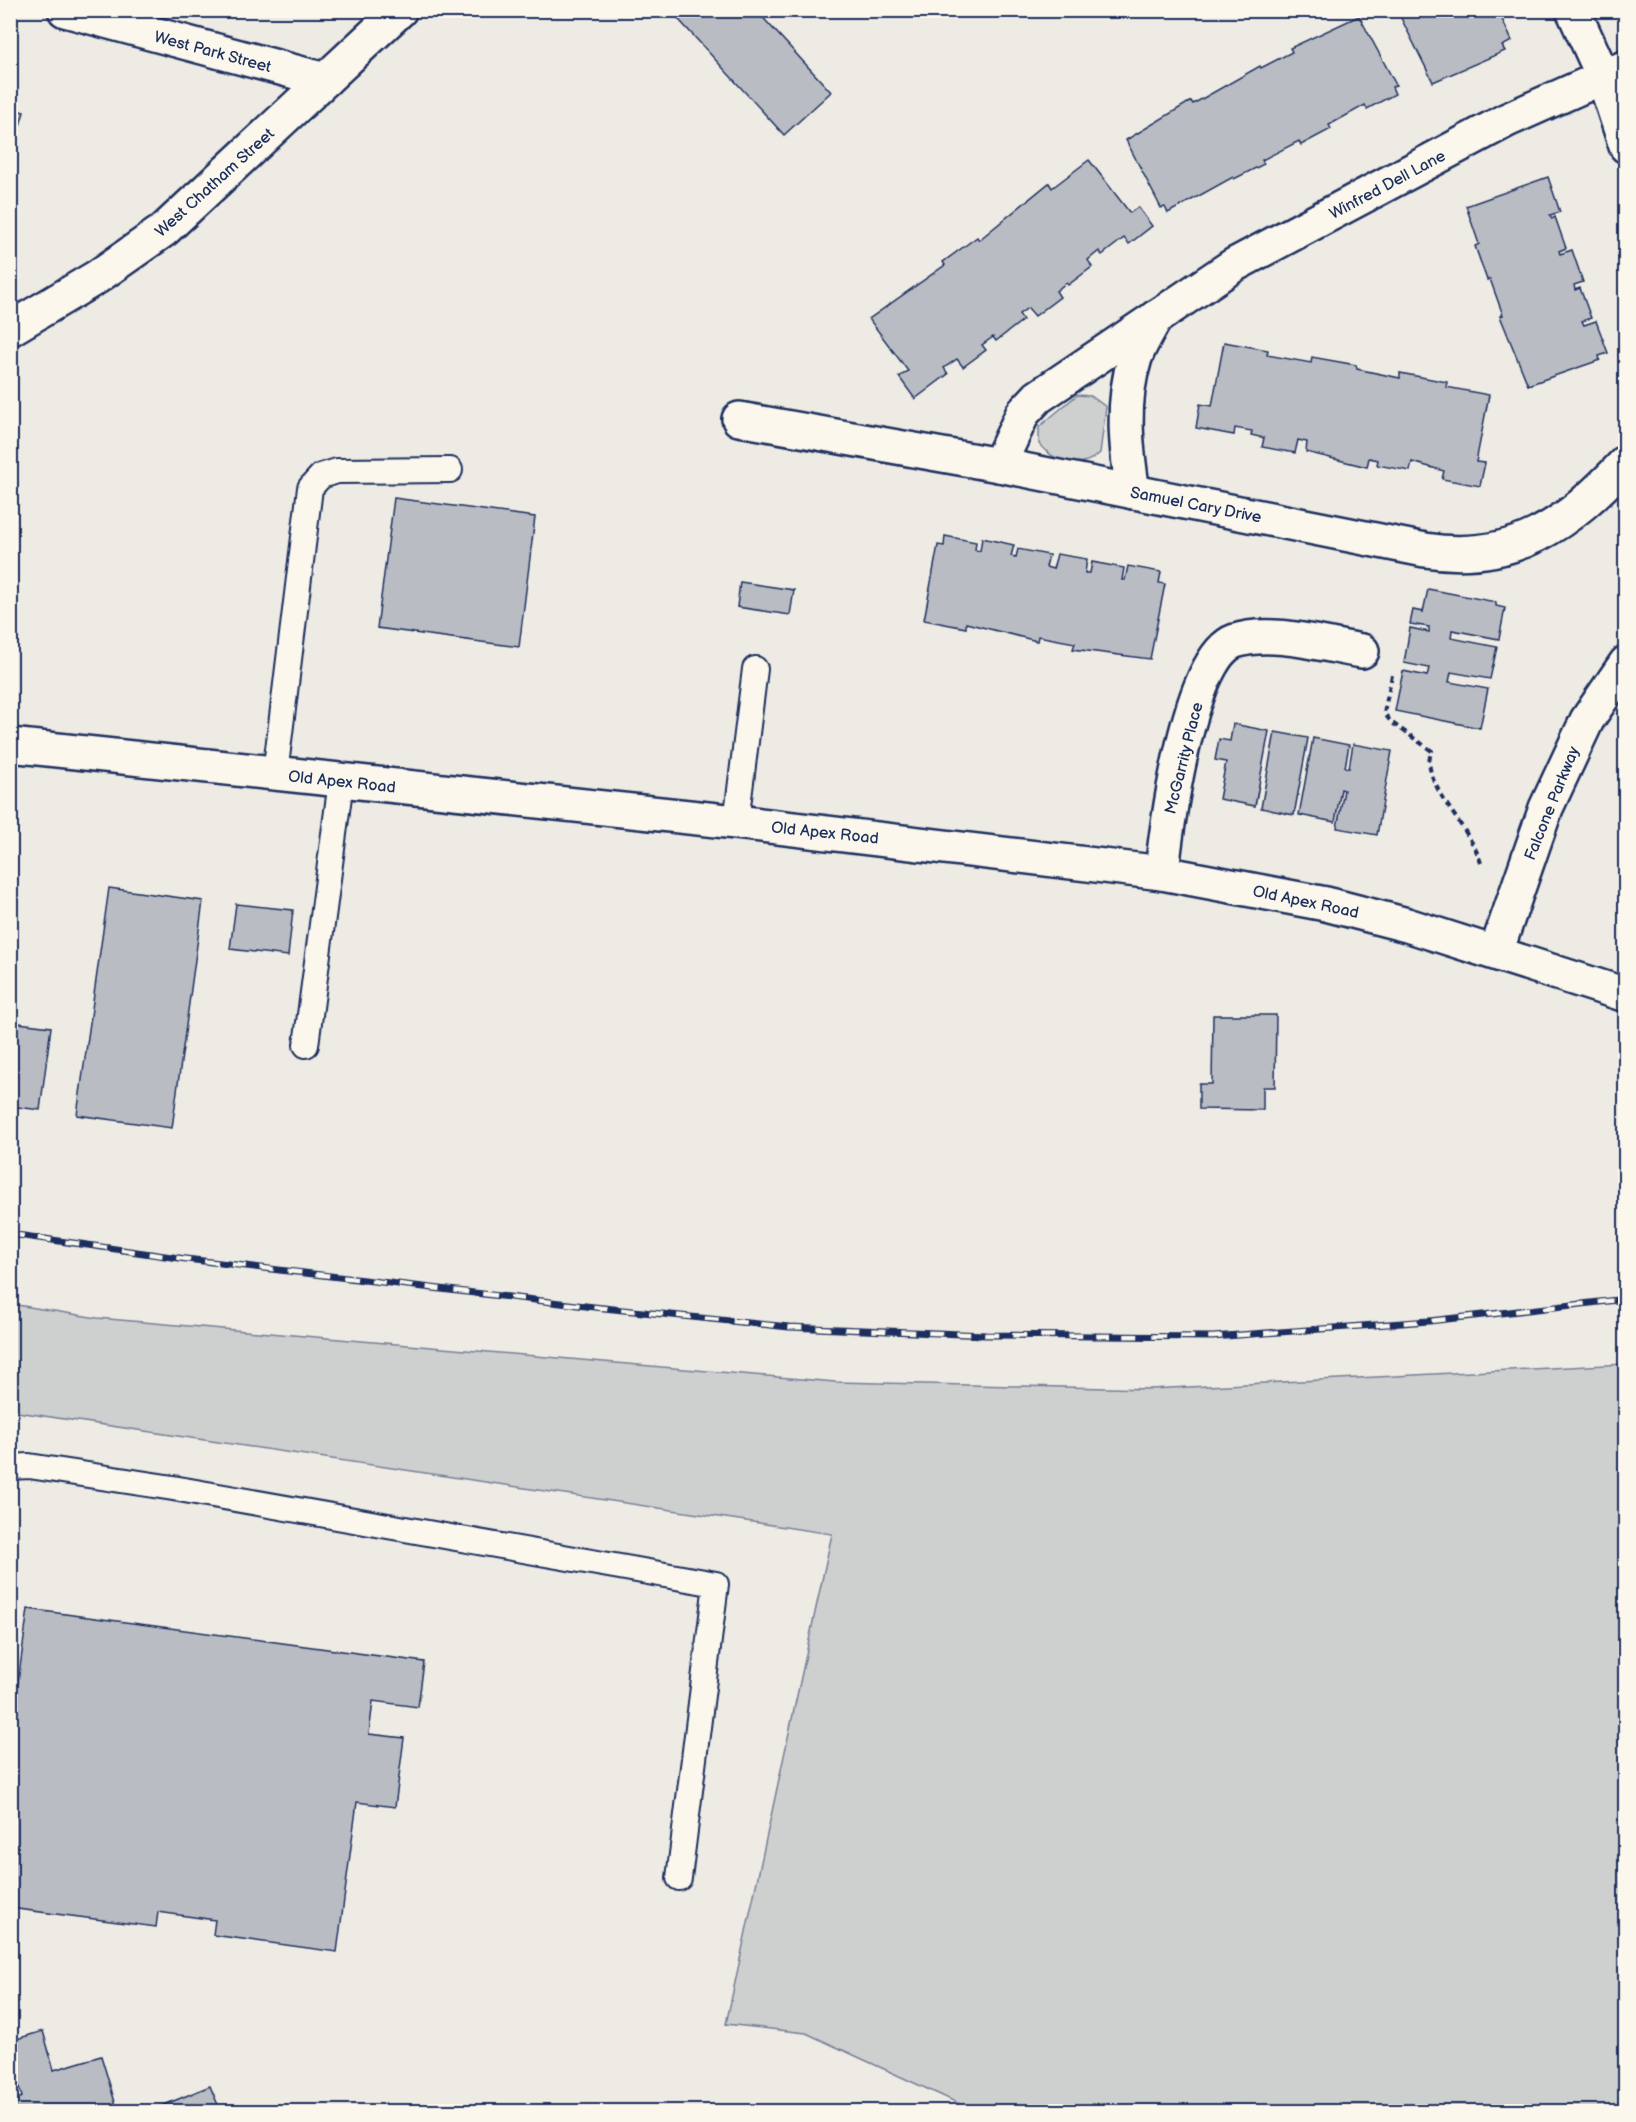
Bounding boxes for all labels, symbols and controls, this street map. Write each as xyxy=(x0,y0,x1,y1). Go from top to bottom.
street label: West Park Street xyxy=(152,28,273,77)
street label: West Chatham Street xyxy=(152,125,278,242)
street label: Winfred Dell Lane xyxy=(1326,146,1449,224)
street label: Samuel Cary Drive xyxy=(1128,483,1263,528)
street label: McGarrity Place xyxy=(1161,700,1208,816)
street label: Falcone Parkway xyxy=(1521,743,1584,863)
street label: Old Apex Road xyxy=(287,767,397,798)
street label: Old Apex Road xyxy=(770,818,880,849)
street label: Old Apex Road xyxy=(1251,882,1360,923)

